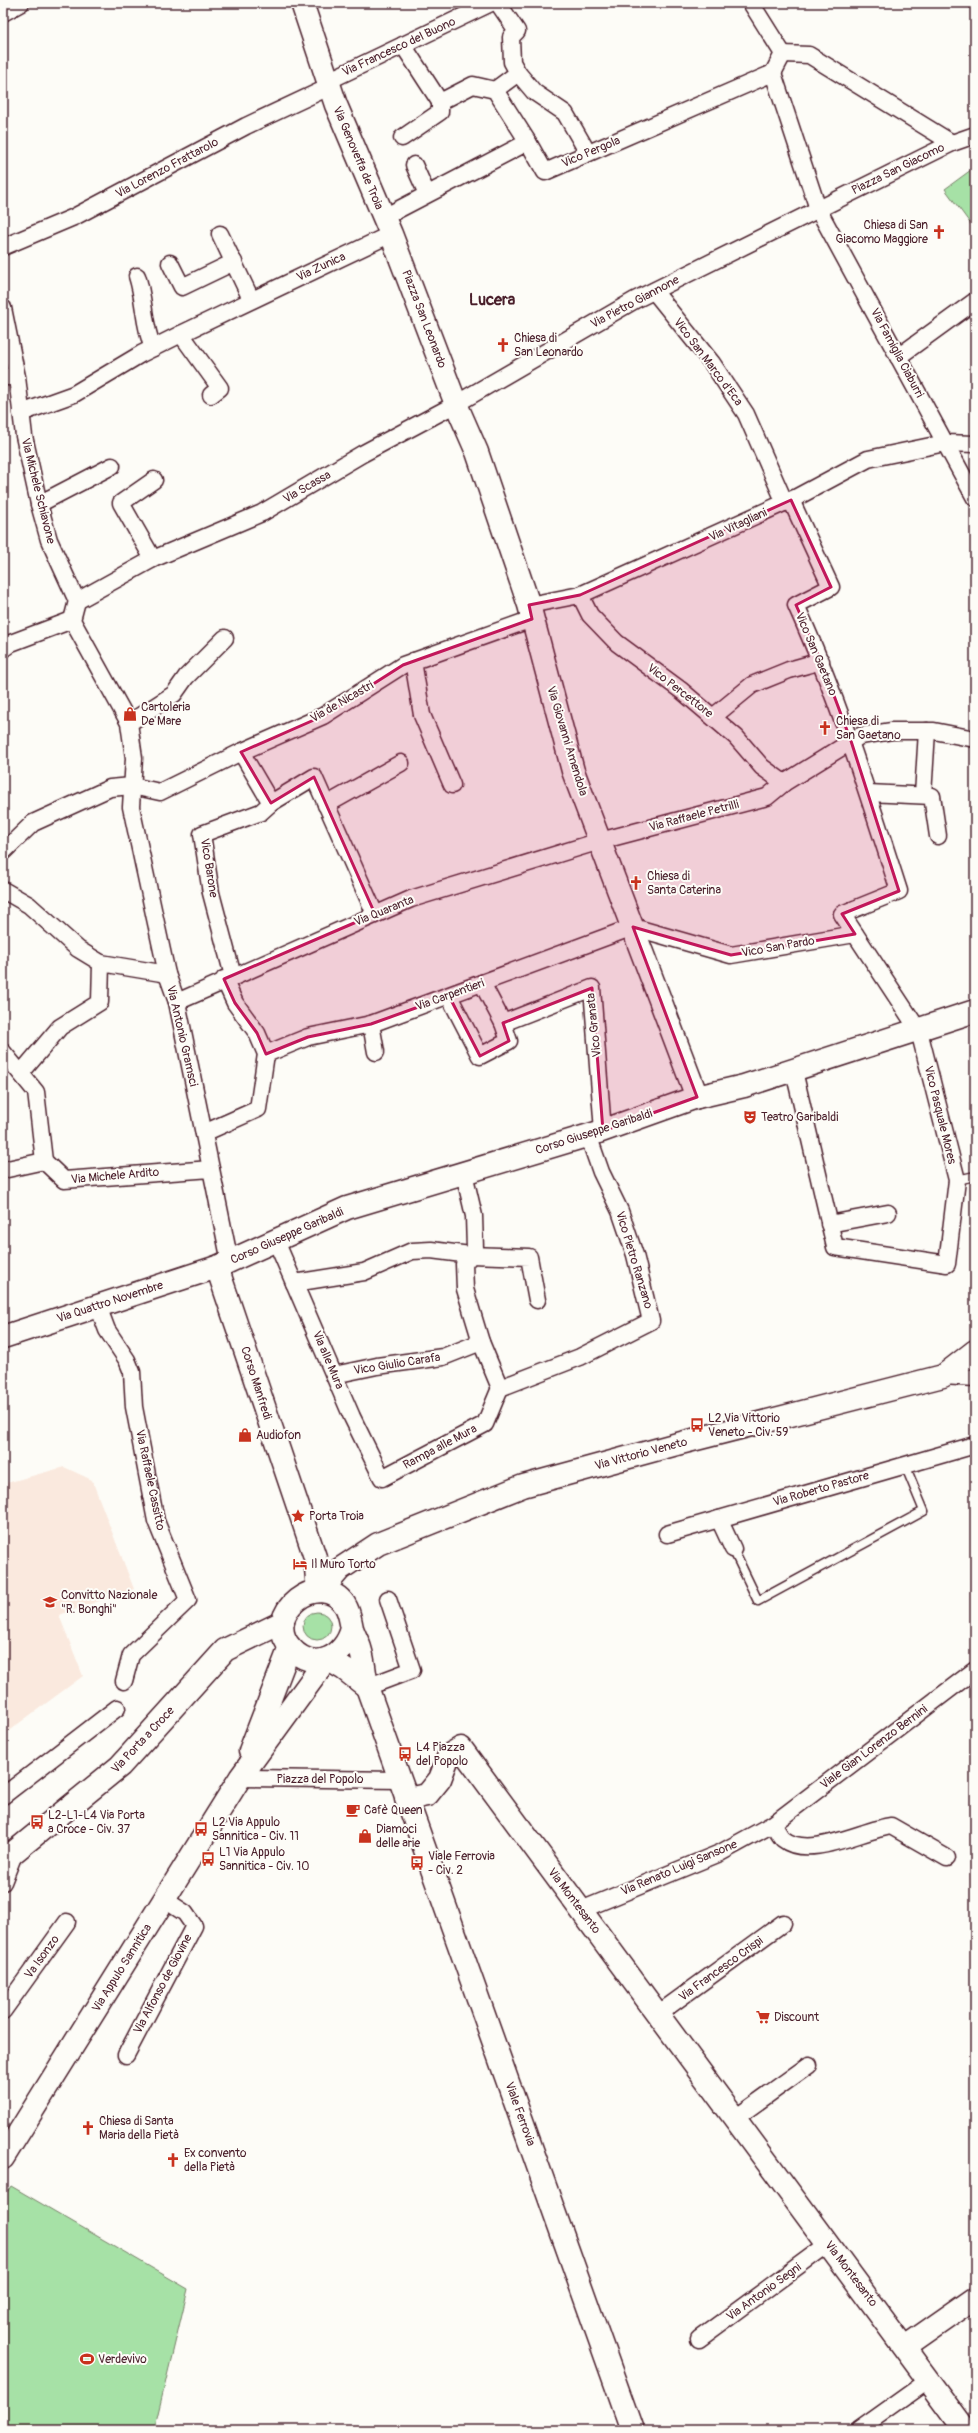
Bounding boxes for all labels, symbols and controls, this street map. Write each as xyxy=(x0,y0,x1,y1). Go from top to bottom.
street label: Via Francesco del Buono xyxy=(340,14,459,80)
street label: Via Genoveffa de Troia xyxy=(329,104,387,212)
street label: Vico Pergola xyxy=(559,133,623,171)
street label: Via Lorenzo Frattarolo xyxy=(113,134,221,201)
street label: Piazza San Giacomo xyxy=(849,140,947,198)
place label: Chiesa di San Giacomo Maggiore xyxy=(836,218,928,247)
church icon: Chiesa di San Giacomo Maggiore xyxy=(931,224,947,240)
street label: Via Zunica xyxy=(294,249,348,285)
street label: Piazza San Leonardo xyxy=(398,268,450,371)
street label: Via Pietro Giannone xyxy=(588,272,682,332)
district label: Lucera xyxy=(469,290,516,310)
street label: Via Famiglia Ciaburri xyxy=(867,306,927,400)
street label: Vico San Marco d'Eca xyxy=(670,315,746,409)
place label: Chiesa di San Leonardo xyxy=(514,331,584,360)
church icon: Chiesa di San Leonardo xyxy=(495,337,511,353)
street label: Via Michele Schiavone xyxy=(18,437,58,545)
street label: Via Scassa xyxy=(281,467,334,507)
street label: Via Vitagliani xyxy=(707,505,769,545)
street label: Vico San Gaetano xyxy=(792,610,841,698)
street label: Vico Percettore xyxy=(644,661,716,721)
street label: Via de Nicastri xyxy=(308,678,376,726)
street label: Via Giovanni Amendola xyxy=(543,684,591,798)
place label: Cartoleria De Mare xyxy=(141,700,191,729)
shop icon: Cartoleria De Mare xyxy=(122,706,138,722)
place label: Chiesa di San Gaetano xyxy=(836,714,901,743)
church icon: Chiesa di San Gaetano xyxy=(817,720,833,736)
street label: Via Raffaele Petrilli xyxy=(647,797,741,835)
street label: Vico Barone xyxy=(197,837,221,899)
place label: Chiesa di Santa Caterina xyxy=(647,869,721,898)
church icon: Chiesa di Santa Caterina xyxy=(628,875,644,891)
street label: Via Quaranta xyxy=(352,892,416,930)
street label: Vico San Pardo xyxy=(740,933,816,961)
street label: Via Carpentieri xyxy=(414,976,486,1014)
street label: Via Antonio Gramsci xyxy=(163,984,201,1088)
street label: Vico Granata xyxy=(583,992,605,1058)
street label: Vico Pasquale Mores xyxy=(921,1064,960,1166)
street label: Corso Giuseppe Garibaldi xyxy=(534,1106,654,1158)
theatre icon: Teatro Garibaldi xyxy=(742,1109,758,1125)
place label: Teatro Garibaldi xyxy=(761,1110,838,1125)
street label: Via Michele Ardito xyxy=(70,1165,160,1187)
street label: Corso Giuseppe Garibaldi xyxy=(228,1204,346,1268)
street label: Vico Pietro Ranzano xyxy=(612,1210,656,1311)
street label: Via Quattro Novembre xyxy=(55,1278,165,1326)
street label: Via alle Mura xyxy=(309,1329,347,1392)
street label: Corso Manfredi xyxy=(237,1345,275,1421)
street label: Vico Giulio Carafa xyxy=(353,1350,442,1378)
place label: L2 Via Vittorio Veneto - Civ. 59 xyxy=(708,1411,788,1440)
bus stop icon: L2 Via Vittorio Veneto - Civ. 59 xyxy=(689,1417,705,1433)
street label: Rampa alle Mura xyxy=(401,1421,480,1473)
shop icon: Audiofon xyxy=(237,1427,253,1443)
street label: Via Raffaele Cassitto xyxy=(132,1428,168,1532)
place label: Audiofon xyxy=(256,1428,301,1443)
street label: Via Vittorio Veneto xyxy=(593,1434,689,1474)
street label: Via Roberto Pastore xyxy=(771,1468,871,1510)
place icon: Porta Troia xyxy=(290,1508,306,1524)
place label: Porta Troia xyxy=(309,1509,364,1524)
hotel icon: Il Muro Torto xyxy=(292,1556,308,1572)
place label: Il Muro Torto xyxy=(311,1557,376,1572)
place label: Convitto Nazionale "R. Bonghi" xyxy=(61,1588,157,1617)
school or university icon: Convitto Nazionale "R. Bonghi" xyxy=(42,1594,58,1610)
street label: Viale Gian Lorenzo Bernini xyxy=(817,1702,931,1792)
street label: Via Porta a Croce xyxy=(108,1703,178,1777)
place label: L4 Piazza del Popolo xyxy=(416,1740,469,1769)
bus stop icon: L4 Piazza del Popolo xyxy=(397,1746,413,1762)
street label: Piazza del Popolo xyxy=(276,1772,364,1787)
cafe icon: Cafè Queen xyxy=(345,1802,361,1818)
place label: Cafè Queen xyxy=(364,1803,423,1818)
place label: L2-L1-L4 Via Porta a Croce - Civ. 37 xyxy=(48,1808,145,1837)
bus stop icon: L2-L1-L4 Via Porta a Croce - Civ. 37 xyxy=(29,1814,45,1830)
place label: L2 Via Appulo Sannitica - Civ. 11 xyxy=(212,1815,299,1844)
bus stop icon: L2 Via Appulo Sannitica - Civ. 11 xyxy=(193,1821,209,1837)
place label: Diamoci delle arie xyxy=(376,1822,420,1851)
shop icon: Diamoci delle arie xyxy=(357,1828,373,1844)
street label: Via Renato Luigi Sansone xyxy=(619,1837,739,1899)
place label: L1 Via Appulo Sannitica - Civ. 10 xyxy=(219,1845,309,1874)
place label: Viale Ferrovia - Civ. 2 xyxy=(428,1849,495,1878)
bus stop icon: L1 Via Appulo Sannitica - Civ. 10 xyxy=(200,1851,216,1867)
bus stop icon: Viale Ferrovia - Civ. 2 xyxy=(409,1855,425,1871)
street label: Via Montesanto xyxy=(544,1865,604,1937)
street label: Via Appulo Sannitica xyxy=(89,1921,155,2015)
street label: Va Isonzo xyxy=(21,1932,63,1982)
street label: Via Alfonso de Giovine xyxy=(130,1932,196,2036)
street label: Via Francesco Crispi xyxy=(676,1933,766,2005)
supermarket icon: Discount xyxy=(755,2009,771,2025)
place label: Discount xyxy=(774,2010,819,2025)
street label: Viale Ferrovia xyxy=(502,2080,539,2148)
place label: Chiesa di Santa Maria della Pietà xyxy=(99,2114,179,2143)
church icon: Chiesa di Santa Maria della Pietà xyxy=(80,2120,96,2136)
place label: Ex convento della Pietà xyxy=(184,2146,247,2175)
church icon: Ex convento della Pietà xyxy=(165,2152,181,2168)
street label: Via Montesanto xyxy=(821,2238,881,2310)
street label: Via Antonio Segni xyxy=(724,2260,804,2324)
sports icon: Verdevivo xyxy=(79,2351,95,2367)
place label: Verdevivo xyxy=(98,2352,147,2367)

